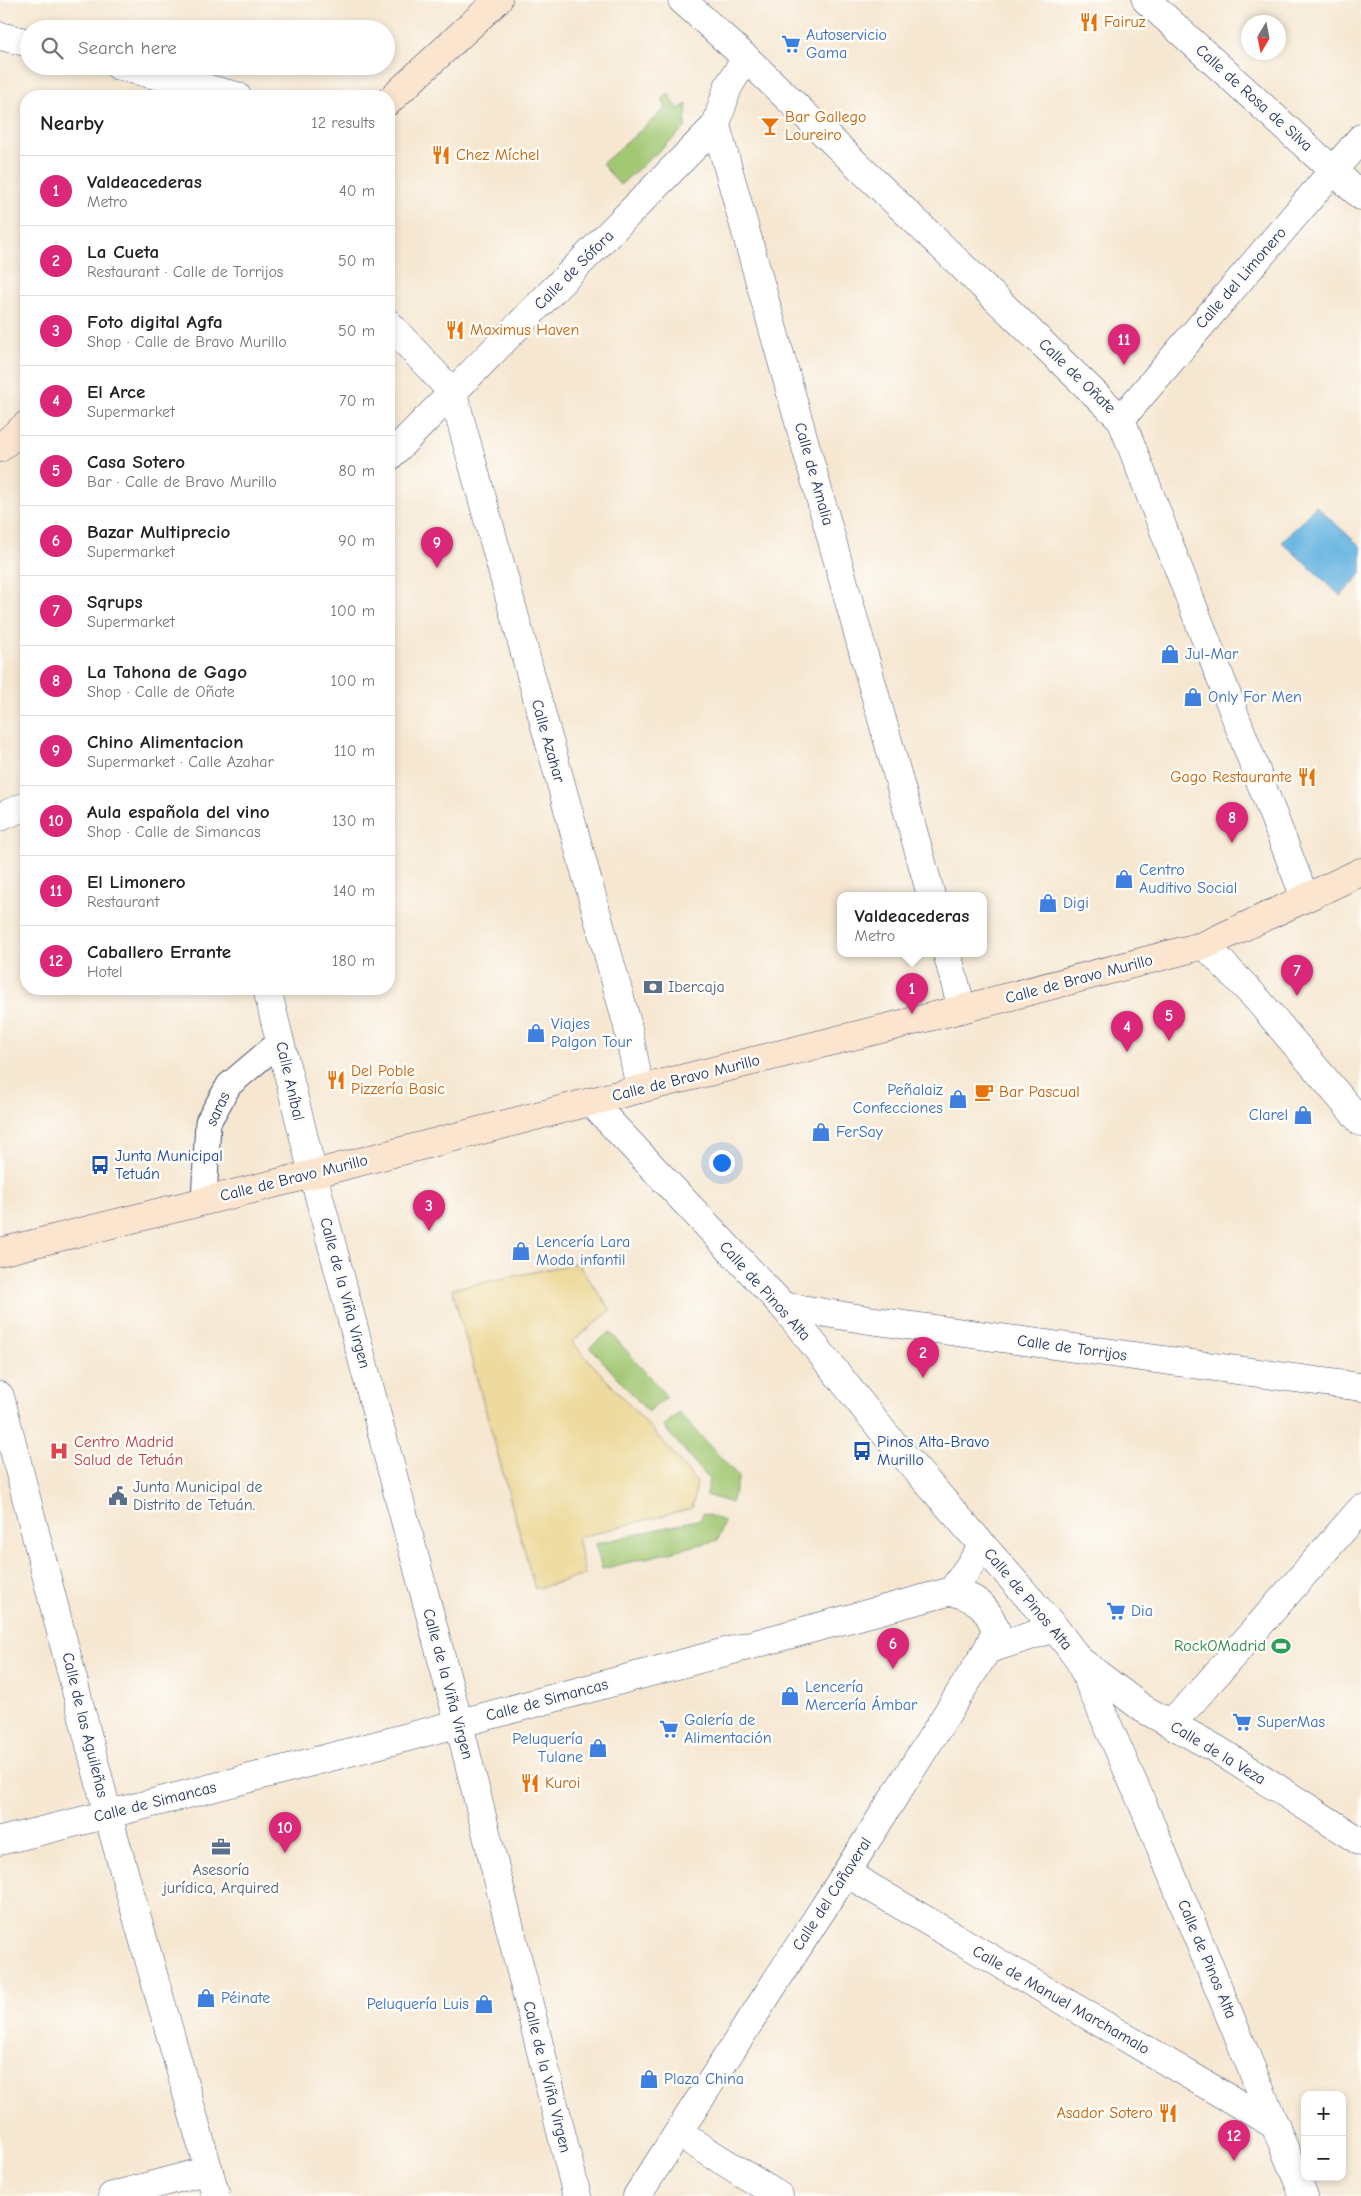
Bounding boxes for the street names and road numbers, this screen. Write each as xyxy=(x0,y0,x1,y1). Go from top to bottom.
street label: Calle de Rosa de Silva xyxy=(1192,41,1316,155)
street label: Calle del Limonero xyxy=(1192,224,1290,332)
street label: Calle de Sófora xyxy=(531,227,617,313)
street label: Calle de Oñate xyxy=(1035,335,1119,417)
street label: Calle de Amalia xyxy=(791,420,837,528)
street label: Calle Azahar xyxy=(528,697,569,785)
street label: Calle de Bravo Murillo xyxy=(1003,951,1155,1007)
street label: Calle Aníbal xyxy=(272,1040,308,1122)
street label: Calle de Bravo Murillo xyxy=(610,1051,762,1105)
street label: saras xyxy=(202,1089,234,1129)
street label: Calle de Bravo Murillo xyxy=(218,1151,370,1205)
street label: Calle de la Viña Virgen xyxy=(316,1216,374,1370)
street label: Calle de Pinos Alta xyxy=(716,1238,814,1344)
street label: Calle de Torrijos xyxy=(1016,1331,1128,1365)
street label: Calle de Pinos Alta xyxy=(980,1544,1076,1654)
street label: Calle de la Viña Virgen xyxy=(419,1607,477,1761)
street label: Calle de las Aguileñas xyxy=(58,1651,112,1800)
street label: Calle de Simancas xyxy=(484,1675,610,1725)
street label: Calle de la Veza xyxy=(1167,1718,1269,1788)
street label: Calle de Simancas xyxy=(92,1778,218,1826)
street label: Calle del Cañaveral xyxy=(789,1834,875,1954)
street label: Calle de Pinos Alta xyxy=(1174,1897,1240,2021)
street label: Calle de Manuel Marchamalo xyxy=(969,1942,1153,2058)
street label: Calle de la Viña Virgen xyxy=(519,1999,575,2155)

